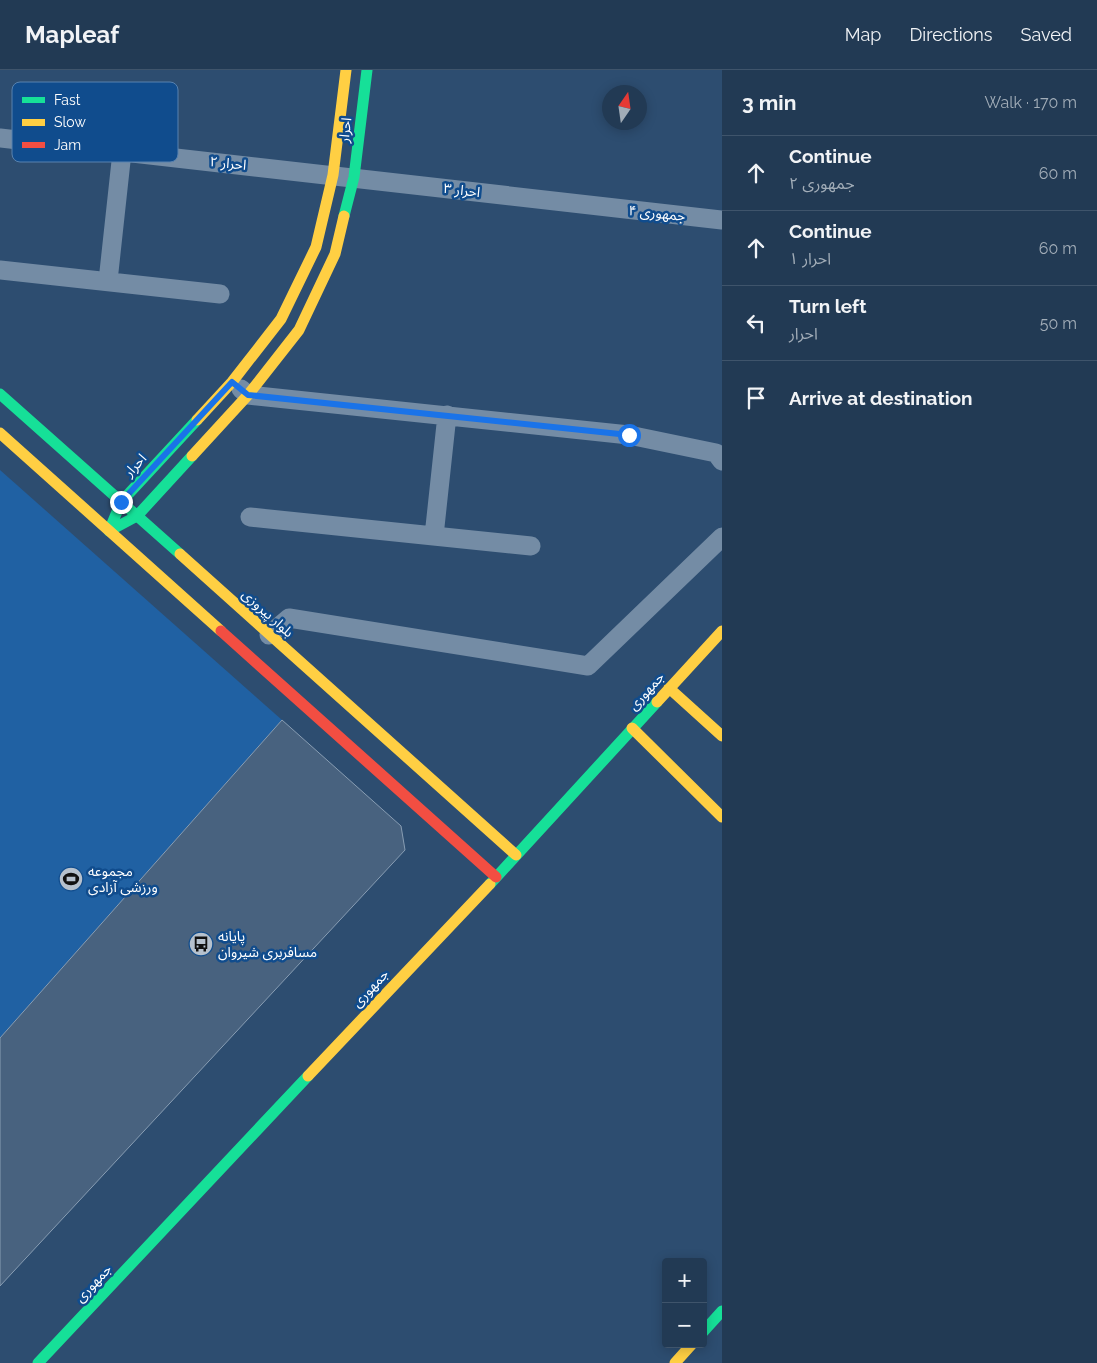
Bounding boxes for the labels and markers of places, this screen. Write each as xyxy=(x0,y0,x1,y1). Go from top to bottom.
place label: مجموعه ورزشی آزادی xyxy=(88,863,158,896)
sports icon: مجموعه ورزشی آزادی xyxy=(58,866,84,892)
place label: پایانه مسافربری شیروان xyxy=(218,928,317,961)
bus stop icon: پایانه مسافربری شیروان xyxy=(188,931,214,957)

